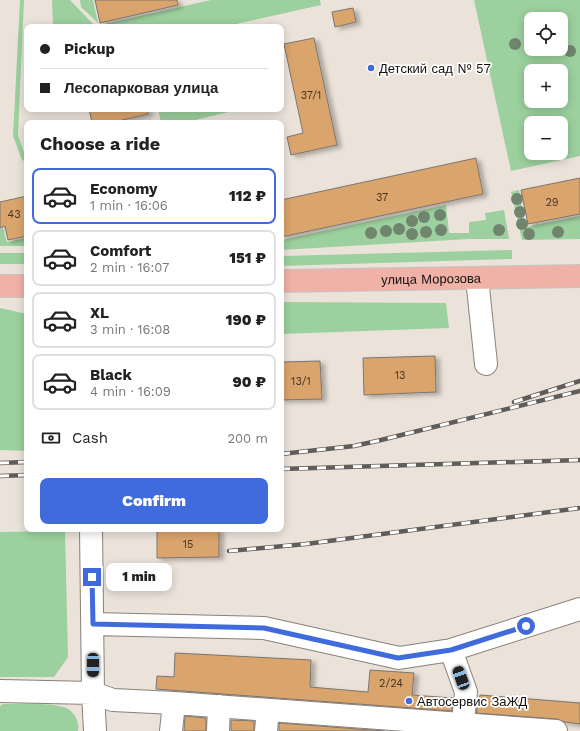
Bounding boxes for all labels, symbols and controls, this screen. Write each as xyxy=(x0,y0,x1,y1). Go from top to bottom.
map controls xyxy=(524,12,568,160)
button: locate xyxy=(524,12,568,56)
text: Pickup xyxy=(64,40,115,58)
place label: Детский сад № 57 xyxy=(379,61,491,76)
marker: Детский сад № 57 xyxy=(366,63,376,73)
button: + xyxy=(524,64,568,108)
text: Лесопарковая улица xyxy=(64,79,218,97)
house number: 37/1 xyxy=(301,89,321,102)
button: − xyxy=(524,116,568,160)
text: Choose a ride xyxy=(40,133,160,154)
icon: car xyxy=(42,178,78,214)
text: Economy xyxy=(90,180,157,198)
text: 112 ₽ xyxy=(229,187,266,205)
house number: 37 xyxy=(376,191,388,204)
house number: 29 xyxy=(545,196,559,209)
text: 1 min · 16:06 xyxy=(90,198,168,213)
house number: 43 xyxy=(7,208,21,221)
icon: car xyxy=(42,240,78,276)
text: Comfort xyxy=(90,242,151,260)
text: 151 ₽ xyxy=(229,249,266,267)
text: 2 min · 16:07 xyxy=(90,260,169,275)
street label: улица Морозова xyxy=(381,271,482,287)
icon: car xyxy=(42,302,78,338)
text: XL xyxy=(90,304,109,322)
text: 190 ₽ xyxy=(226,311,266,329)
text: 3 min · 16:08 xyxy=(90,322,170,337)
icon: car xyxy=(42,364,78,400)
text: Black xyxy=(90,366,132,384)
house number: 13 xyxy=(395,369,405,382)
text: 90 ₽ xyxy=(232,373,266,391)
house number: 13/1 xyxy=(291,375,311,388)
text: 4 min · 16:09 xyxy=(90,384,171,399)
icon: cash xyxy=(40,427,62,449)
text: Cash xyxy=(72,429,108,447)
text: 200 m xyxy=(227,431,268,446)
button: Confirm xyxy=(40,478,268,524)
house number: 15 xyxy=(183,538,193,551)
callout: 1 min xyxy=(106,563,172,591)
route end xyxy=(83,568,101,586)
text: 1 min xyxy=(122,569,156,584)
route start xyxy=(517,617,535,635)
car xyxy=(87,653,99,677)
car xyxy=(451,665,471,691)
house number: 2/24 xyxy=(379,677,403,690)
place label: Автосервис ЗаЖД xyxy=(417,694,527,709)
marker: Автосервис ЗаЖД xyxy=(404,696,414,706)

